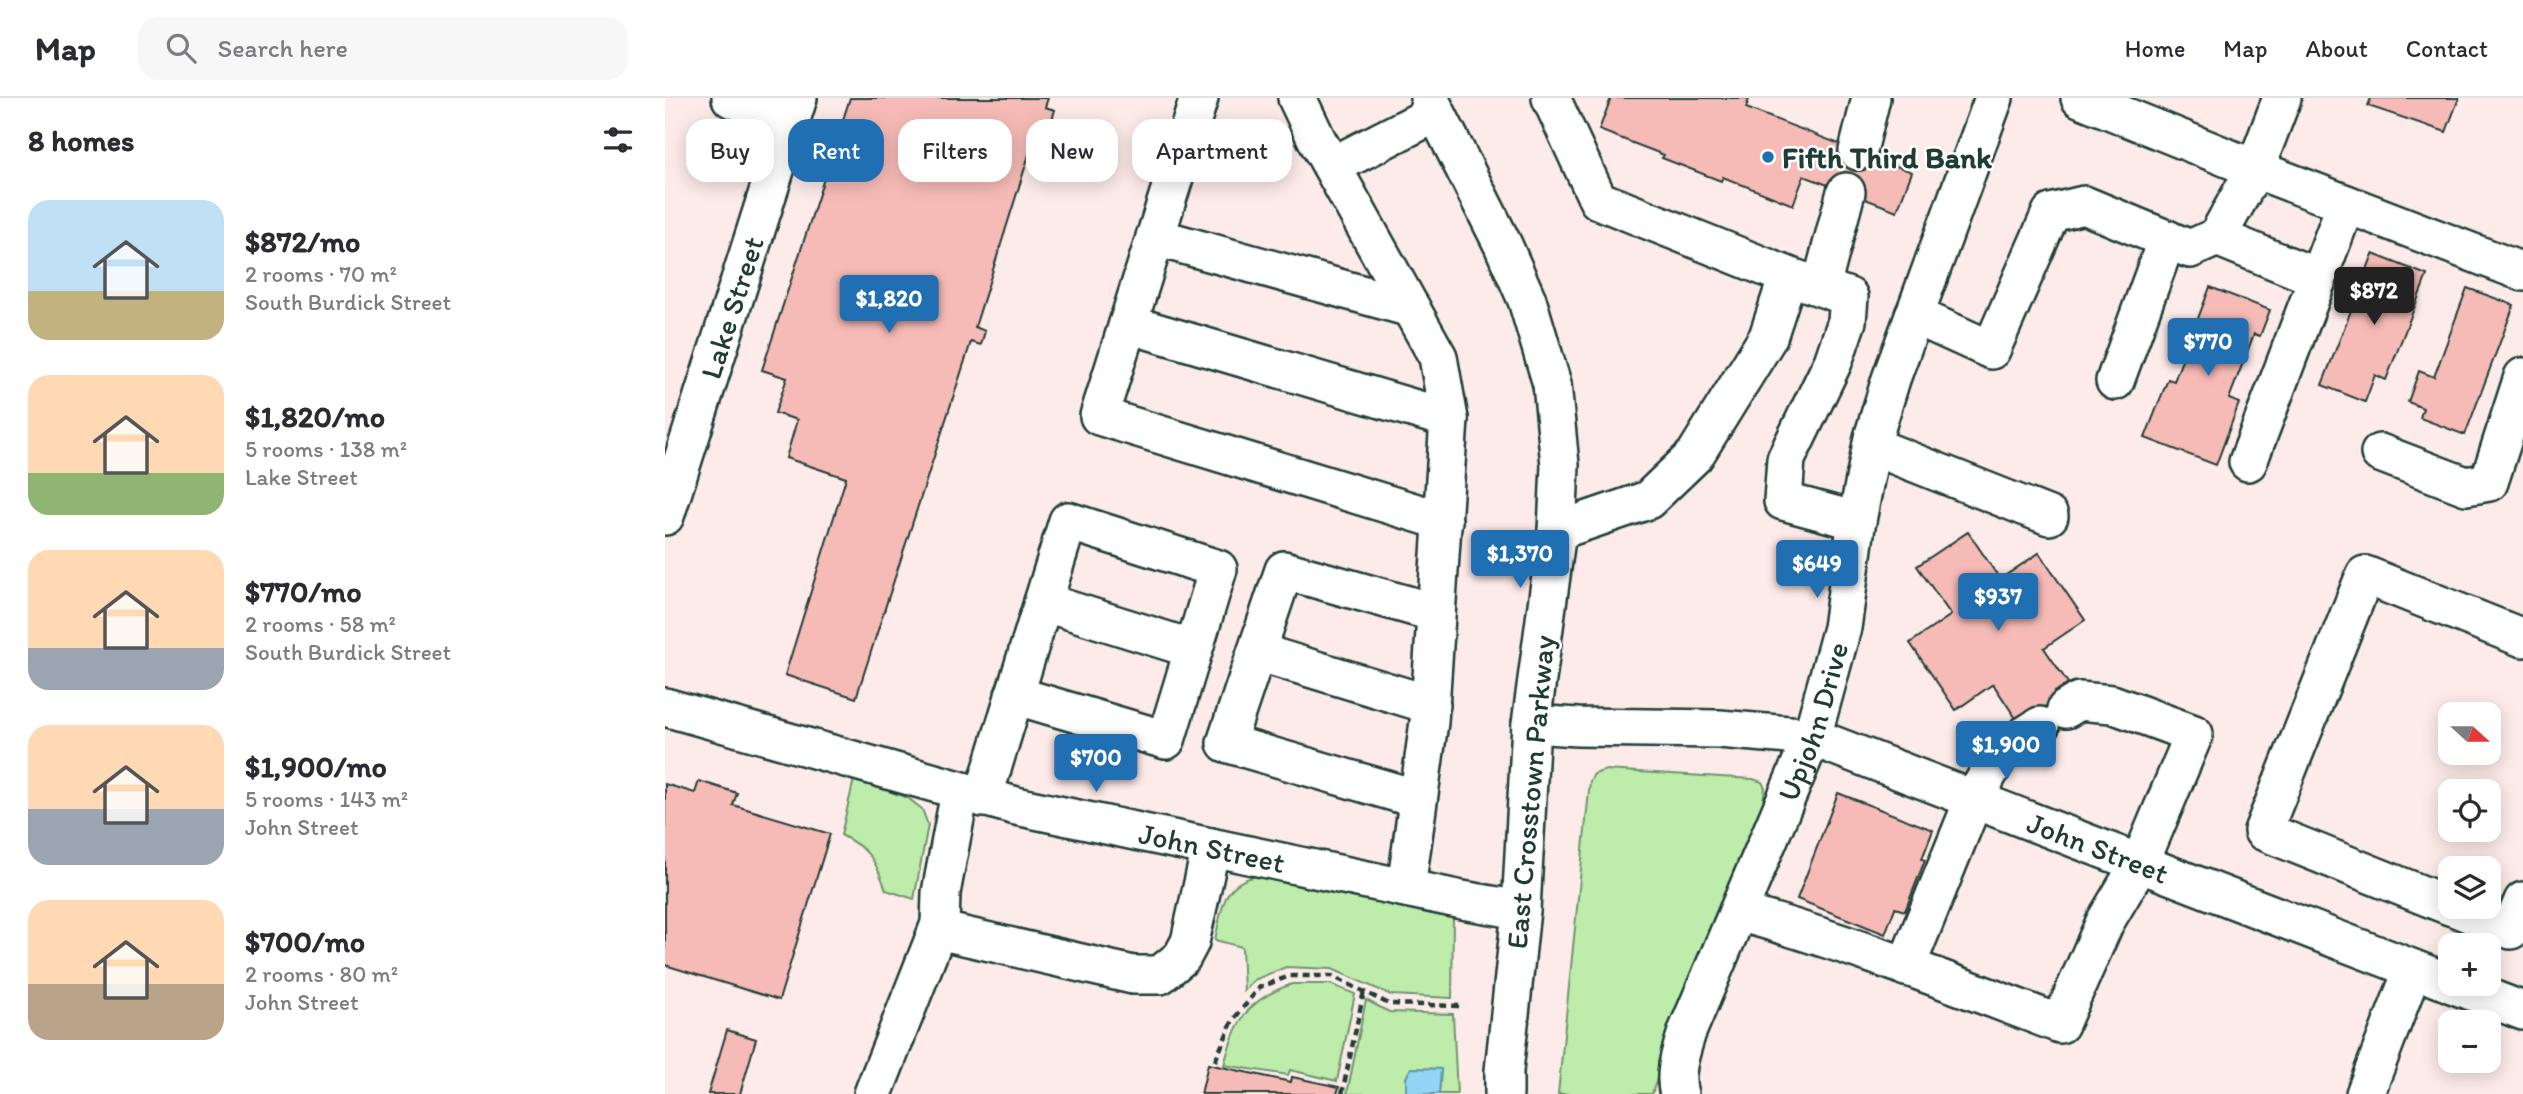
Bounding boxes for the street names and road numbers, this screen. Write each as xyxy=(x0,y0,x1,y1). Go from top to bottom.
street label: Lake Street xyxy=(691,231,771,383)
street label: East Crosstown Parkway xyxy=(1498,634,1562,950)
street label: Upjohn Drive xyxy=(1769,638,1856,806)
street label: John Street xyxy=(2022,803,2174,891)
street label: John Street xyxy=(1136,814,1288,881)

